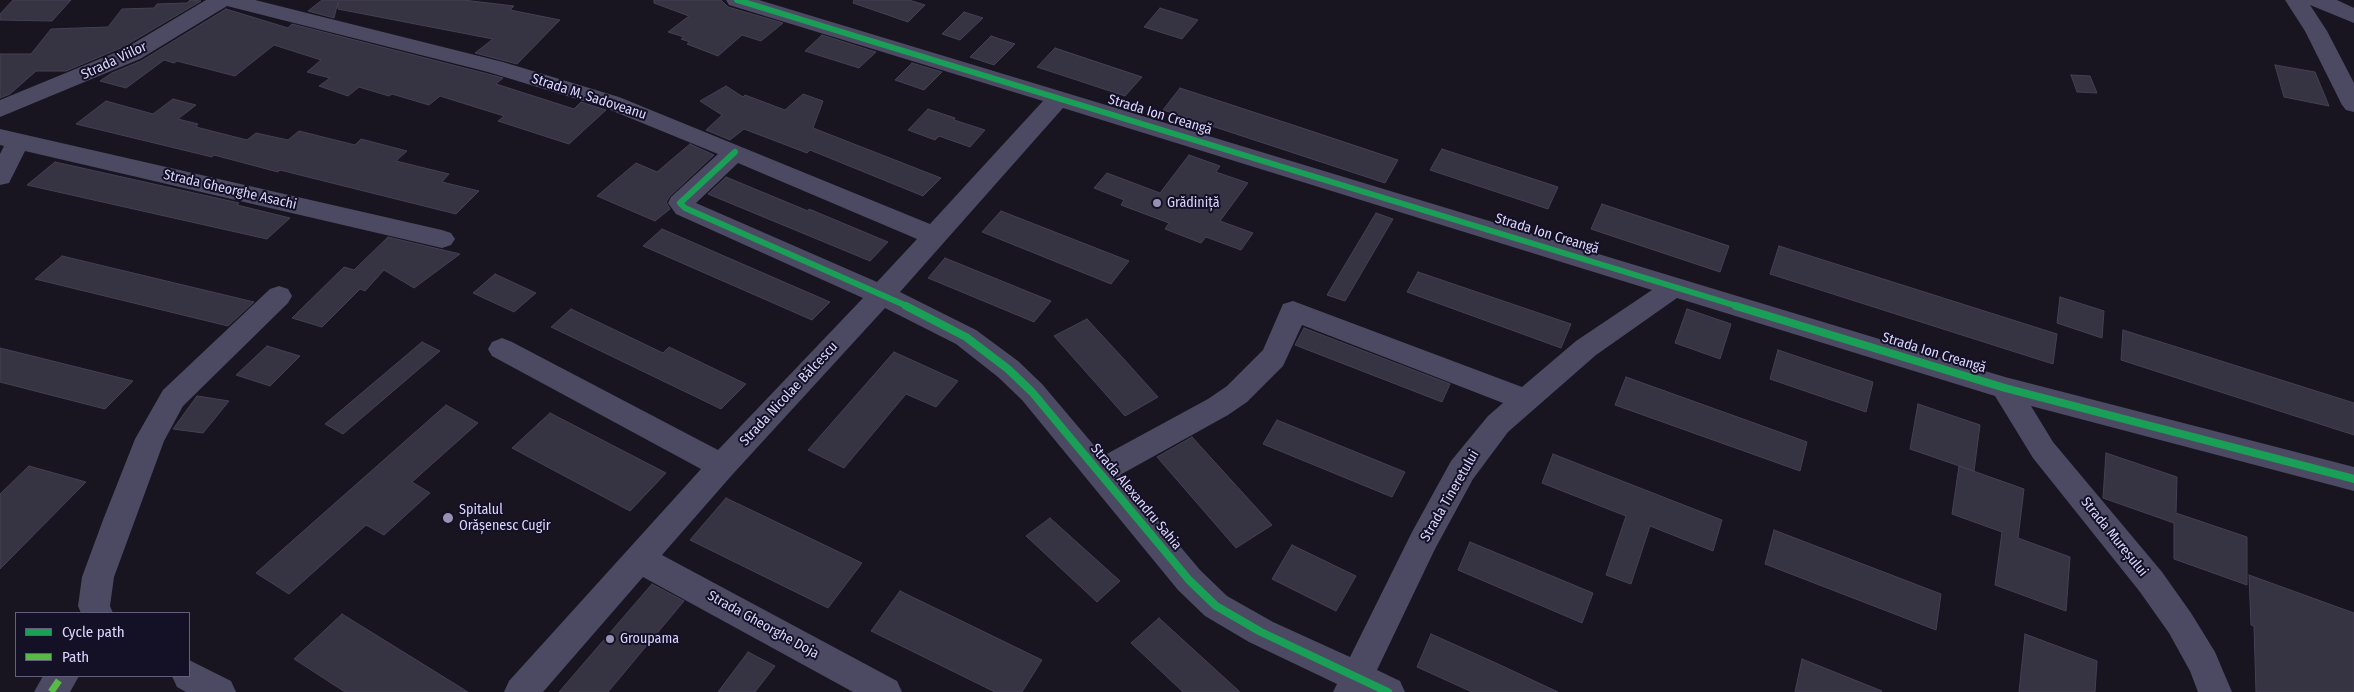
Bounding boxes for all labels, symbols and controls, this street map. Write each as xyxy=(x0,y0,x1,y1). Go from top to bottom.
street label: Strada Viilor xyxy=(78,38,150,84)
street label: Strada M. Sadoveanu xyxy=(529,70,649,124)
street label: Strada Ion Creangă xyxy=(1106,91,1214,139)
street label: Strada Gheorghe Asachi xyxy=(162,167,298,213)
place label: Grădiniță xyxy=(1167,195,1220,211)
marker: Grădiniță xyxy=(1151,197,1163,209)
street label: Strada Ion Creangă xyxy=(1493,210,1601,258)
street label: Strada Ion Creangă xyxy=(1880,329,1988,377)
street label: Strada Nicolae Bălcescu xyxy=(736,338,842,450)
street label: Strada Alexandru Sahia xyxy=(1087,441,1185,553)
street label: Strada Tineretului xyxy=(1417,447,1483,545)
street label: Strada Mureșului xyxy=(2077,494,2151,580)
place label: Spitalul Orășenesc Cugir xyxy=(459,502,551,534)
marker: Spitalul Orășenesc Cugir xyxy=(441,511,455,525)
street label: Strada Gheorghe Doja xyxy=(704,587,822,663)
legend xyxy=(15,612,190,677)
text: Cycle path xyxy=(62,623,125,641)
place label: Groupama xyxy=(620,631,679,647)
marker: Groupama xyxy=(604,633,616,645)
text: Path xyxy=(62,648,89,666)

